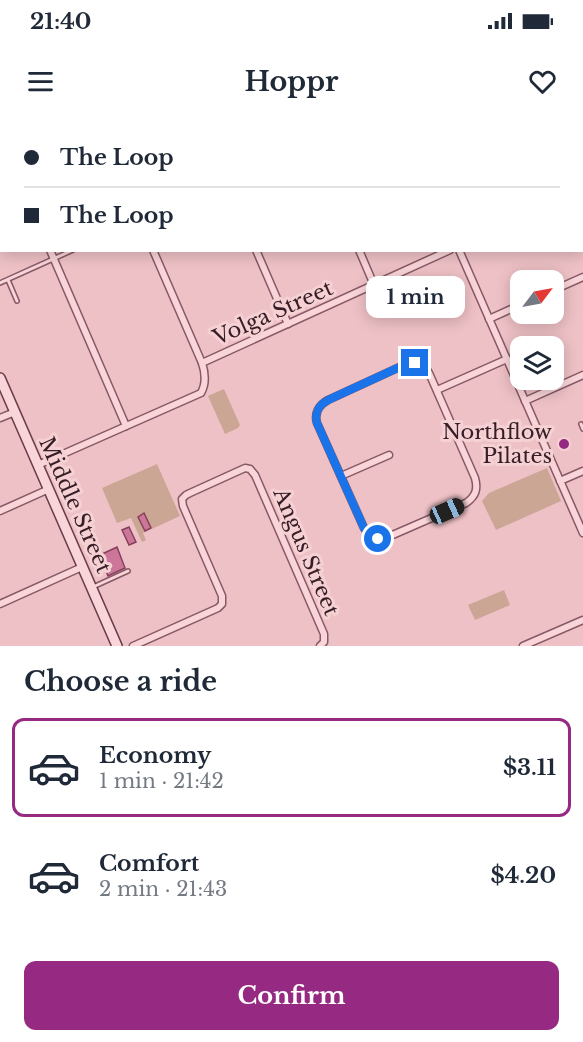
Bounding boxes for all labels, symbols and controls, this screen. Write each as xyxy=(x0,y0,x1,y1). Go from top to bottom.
text: 21:40 xyxy=(30,8,91,35)
icon: menu xyxy=(24,65,57,98)
text: Hoppr xyxy=(245,65,338,98)
icon: heart xyxy=(526,65,559,98)
text: The Loop xyxy=(60,144,174,171)
text: The Loop xyxy=(60,202,174,229)
north arrow xyxy=(510,270,564,324)
map controls xyxy=(510,270,564,390)
street label: Volga Street xyxy=(208,275,337,351)
callout: 1 min xyxy=(366,276,464,318)
text: 1 min xyxy=(387,285,444,309)
button: layers xyxy=(510,336,564,390)
route end xyxy=(401,349,428,376)
place label: Northflow Pilates xyxy=(442,419,552,469)
street label: Middle Street xyxy=(33,433,117,577)
marker: Northflow Pilates xyxy=(557,437,571,451)
street label: Angus Street xyxy=(267,483,345,620)
car xyxy=(427,495,467,527)
route start xyxy=(364,525,391,552)
text: Choose a ride xyxy=(24,665,217,698)
icon: car xyxy=(27,741,81,795)
text: Economy xyxy=(99,742,211,769)
text: $3.11 xyxy=(503,754,556,781)
text: 1 min · 21:42 xyxy=(99,769,224,793)
icon: car xyxy=(27,849,81,903)
text: Comfort xyxy=(99,850,199,877)
text: $4.20 xyxy=(491,862,556,889)
text: 2 min · 21:43 xyxy=(99,877,227,901)
button: Confirm xyxy=(24,961,559,1030)

